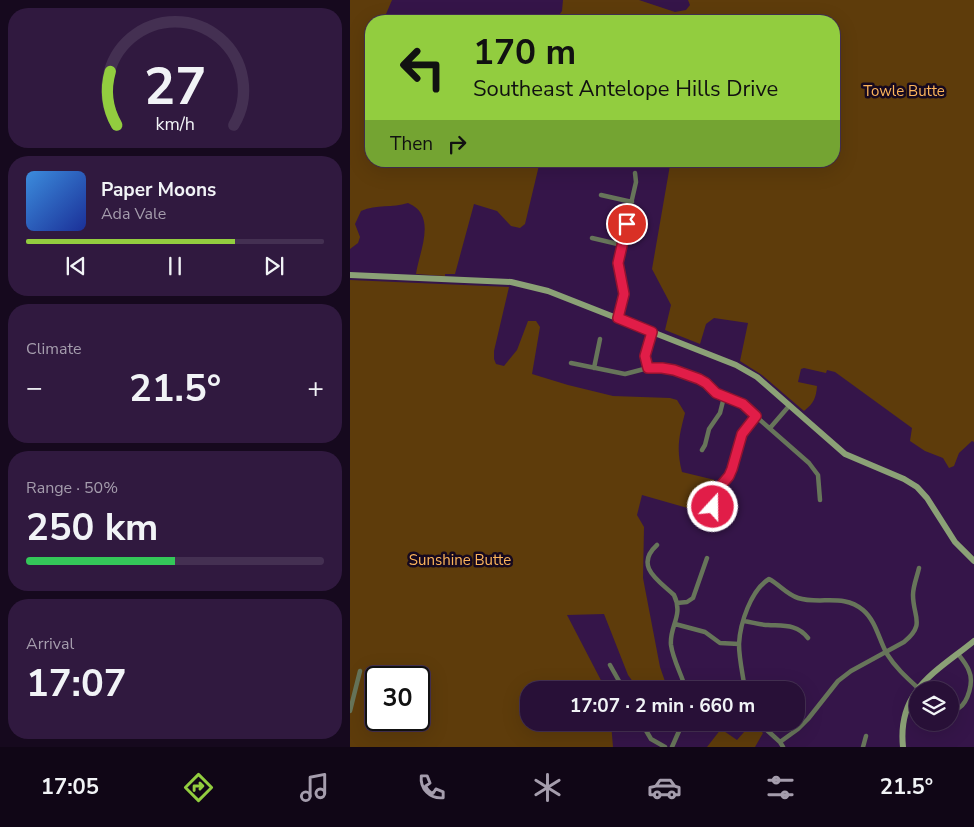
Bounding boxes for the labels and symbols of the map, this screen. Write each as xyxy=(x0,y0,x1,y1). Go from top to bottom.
park label: Towle Butte xyxy=(863,81,945,101)
pin xyxy=(606,203,648,245)
position arrow xyxy=(686,480,738,532)
park label: Sunshine Butte xyxy=(409,550,511,570)
speed limit sign: 30 xyxy=(365,666,430,731)

